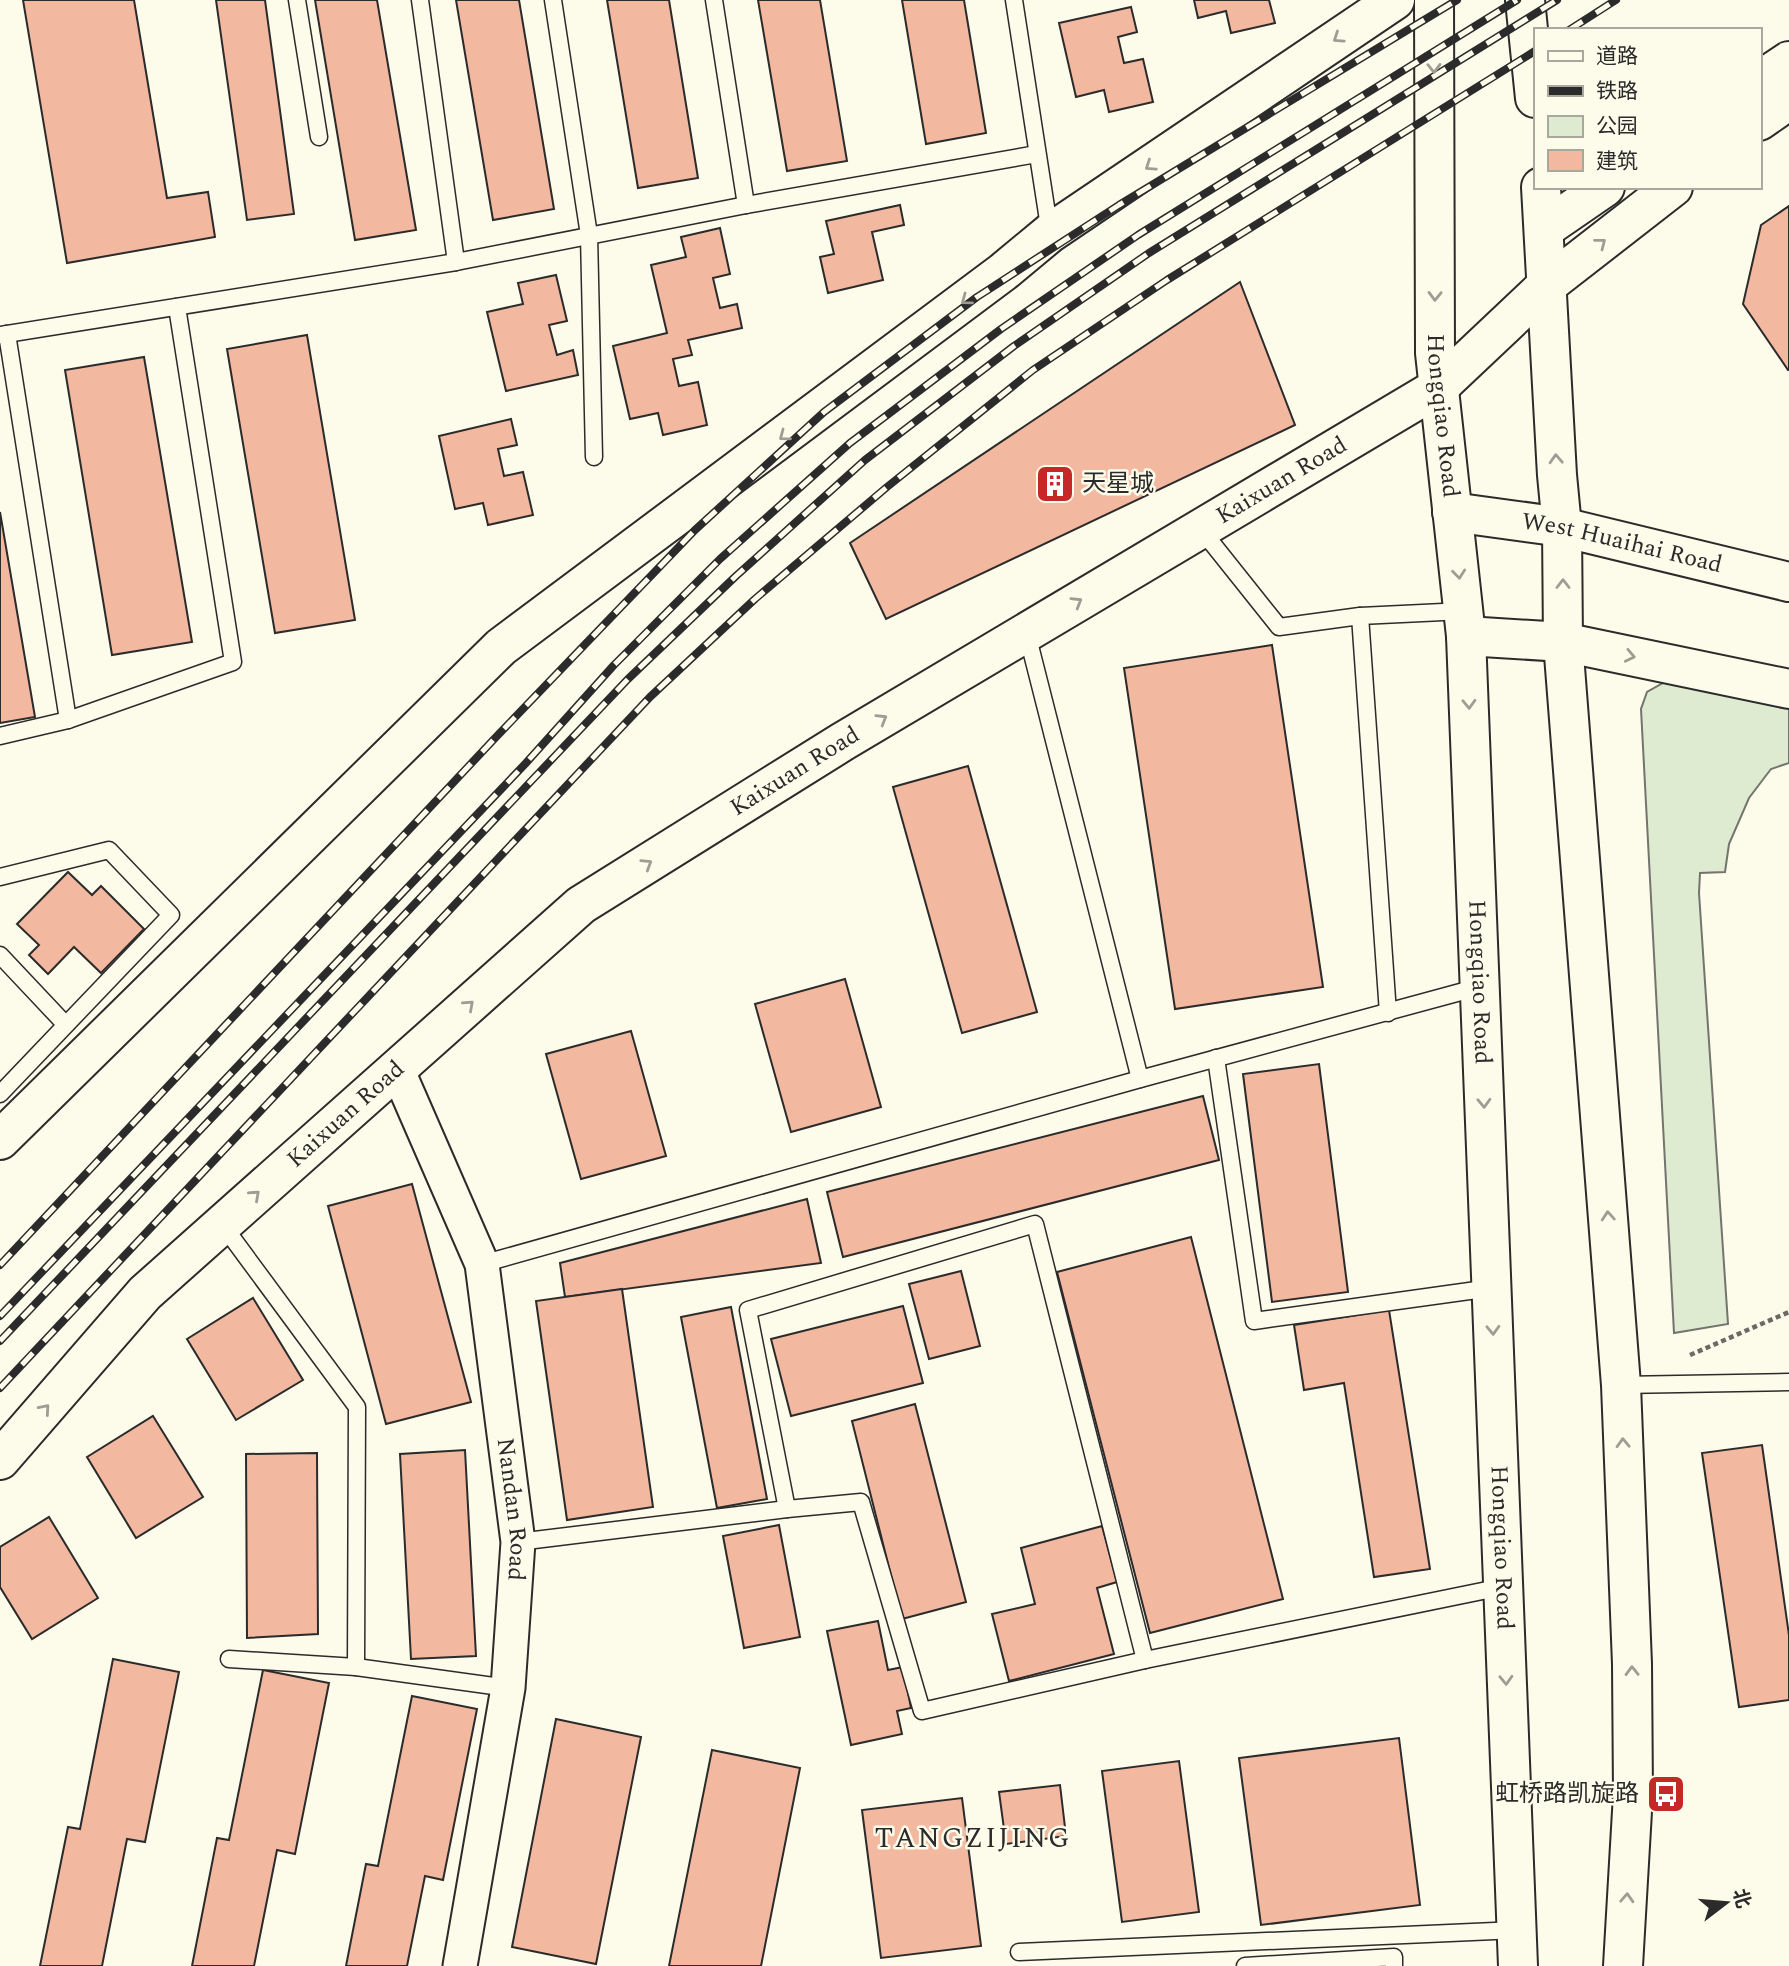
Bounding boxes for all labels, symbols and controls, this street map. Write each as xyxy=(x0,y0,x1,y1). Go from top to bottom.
legend xyxy=(1534,28,1761,189)
one-way arrow xyxy=(1333,30,1346,42)
text: 道路 xyxy=(1596,41,1638,73)
one-way arrow xyxy=(1426,63,1442,74)
text: 铁路 xyxy=(1596,76,1638,108)
text: 公园 xyxy=(1596,111,1638,143)
text: 建筑 xyxy=(1596,146,1638,178)
one-way arrow xyxy=(1145,158,1158,170)
one-way arrow xyxy=(1593,239,1606,252)
one-way arrow xyxy=(961,291,974,304)
one-way arrow xyxy=(1427,291,1443,301)
street label: Hongqiao Road xyxy=(1417,333,1469,500)
street label: Kaixuan Road xyxy=(1209,427,1354,534)
one-way arrow xyxy=(779,428,792,440)
one-way arrow xyxy=(1549,453,1564,464)
building icon: 天星城 xyxy=(1034,463,1076,505)
place label: 天星城 xyxy=(1082,466,1154,502)
street label: West Huaihai Road xyxy=(1520,504,1726,583)
one-way arrow xyxy=(1452,568,1467,580)
one-way arrow xyxy=(1555,579,1571,589)
one-way arrow xyxy=(1070,597,1083,610)
one-way arrow xyxy=(1624,647,1636,662)
one-way arrow xyxy=(1461,699,1476,710)
one-way arrow xyxy=(874,714,887,727)
street label: Kaixuan Road xyxy=(723,717,867,826)
one-way arrow xyxy=(639,860,652,873)
street label: Hongqiao Road xyxy=(1458,899,1501,1065)
one-way arrow xyxy=(461,1001,474,1013)
street label: Kaixuan Road xyxy=(279,1052,413,1177)
one-way arrow xyxy=(1476,1097,1491,1108)
one-way arrow xyxy=(247,1191,260,1203)
one-way arrow xyxy=(1601,1210,1616,1221)
one-way arrow xyxy=(1485,1325,1501,1336)
one-way arrow xyxy=(37,1404,49,1417)
street label: Nandan Road xyxy=(487,1436,536,1582)
one-way arrow xyxy=(1616,1437,1631,1448)
street label: Hongqiao Road xyxy=(1480,1465,1523,1631)
one-way arrow xyxy=(1625,1665,1640,1676)
one-way arrow xyxy=(1498,1675,1513,1686)
bus stop icon: 虹桥路凯旋路 xyxy=(1645,1773,1687,1815)
place label: 虹桥路凯旋路 xyxy=(1495,1776,1639,1812)
district label: TANGZIJING xyxy=(874,1817,1072,1860)
north arrow xyxy=(1691,1868,1761,1938)
text: 北 xyxy=(1724,1886,1757,1912)
one-way arrow xyxy=(1619,1892,1634,1903)

